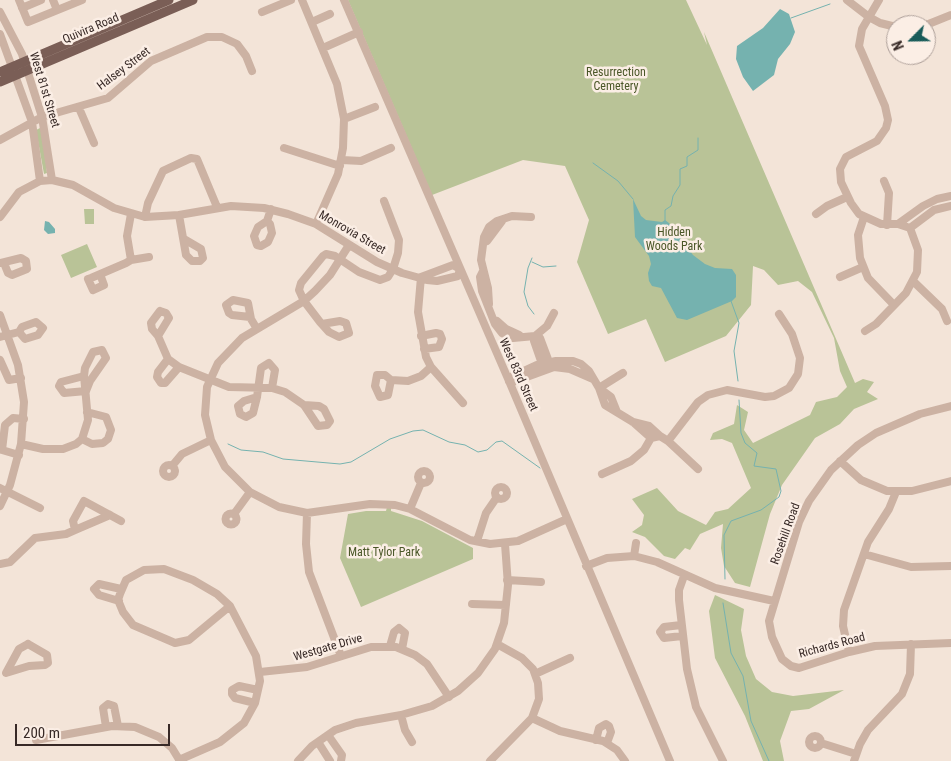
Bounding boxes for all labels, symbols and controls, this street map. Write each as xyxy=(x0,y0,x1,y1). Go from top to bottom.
street label: Quivira Road xyxy=(61,11,121,47)
north arrow xyxy=(886,15,936,65)
text: N xyxy=(889,38,907,53)
street label: Halsey Street xyxy=(95,44,153,94)
street label: West 81st Street xyxy=(26,51,62,129)
park label: Resurrection Cemetery xyxy=(586,66,646,94)
street label: Monrovia Street xyxy=(316,208,388,258)
park label: Hidden Woods Park xyxy=(646,226,702,254)
street label: West 83rd Street xyxy=(495,336,541,414)
street label: Rosehill Road xyxy=(768,501,804,567)
park label: Matt Tylor Park xyxy=(348,546,420,560)
street label: Richards Road xyxy=(797,630,867,662)
street label: Westgate Drive xyxy=(292,631,364,665)
scale bar xyxy=(18,714,172,746)
text: 200 m xyxy=(23,724,60,742)

